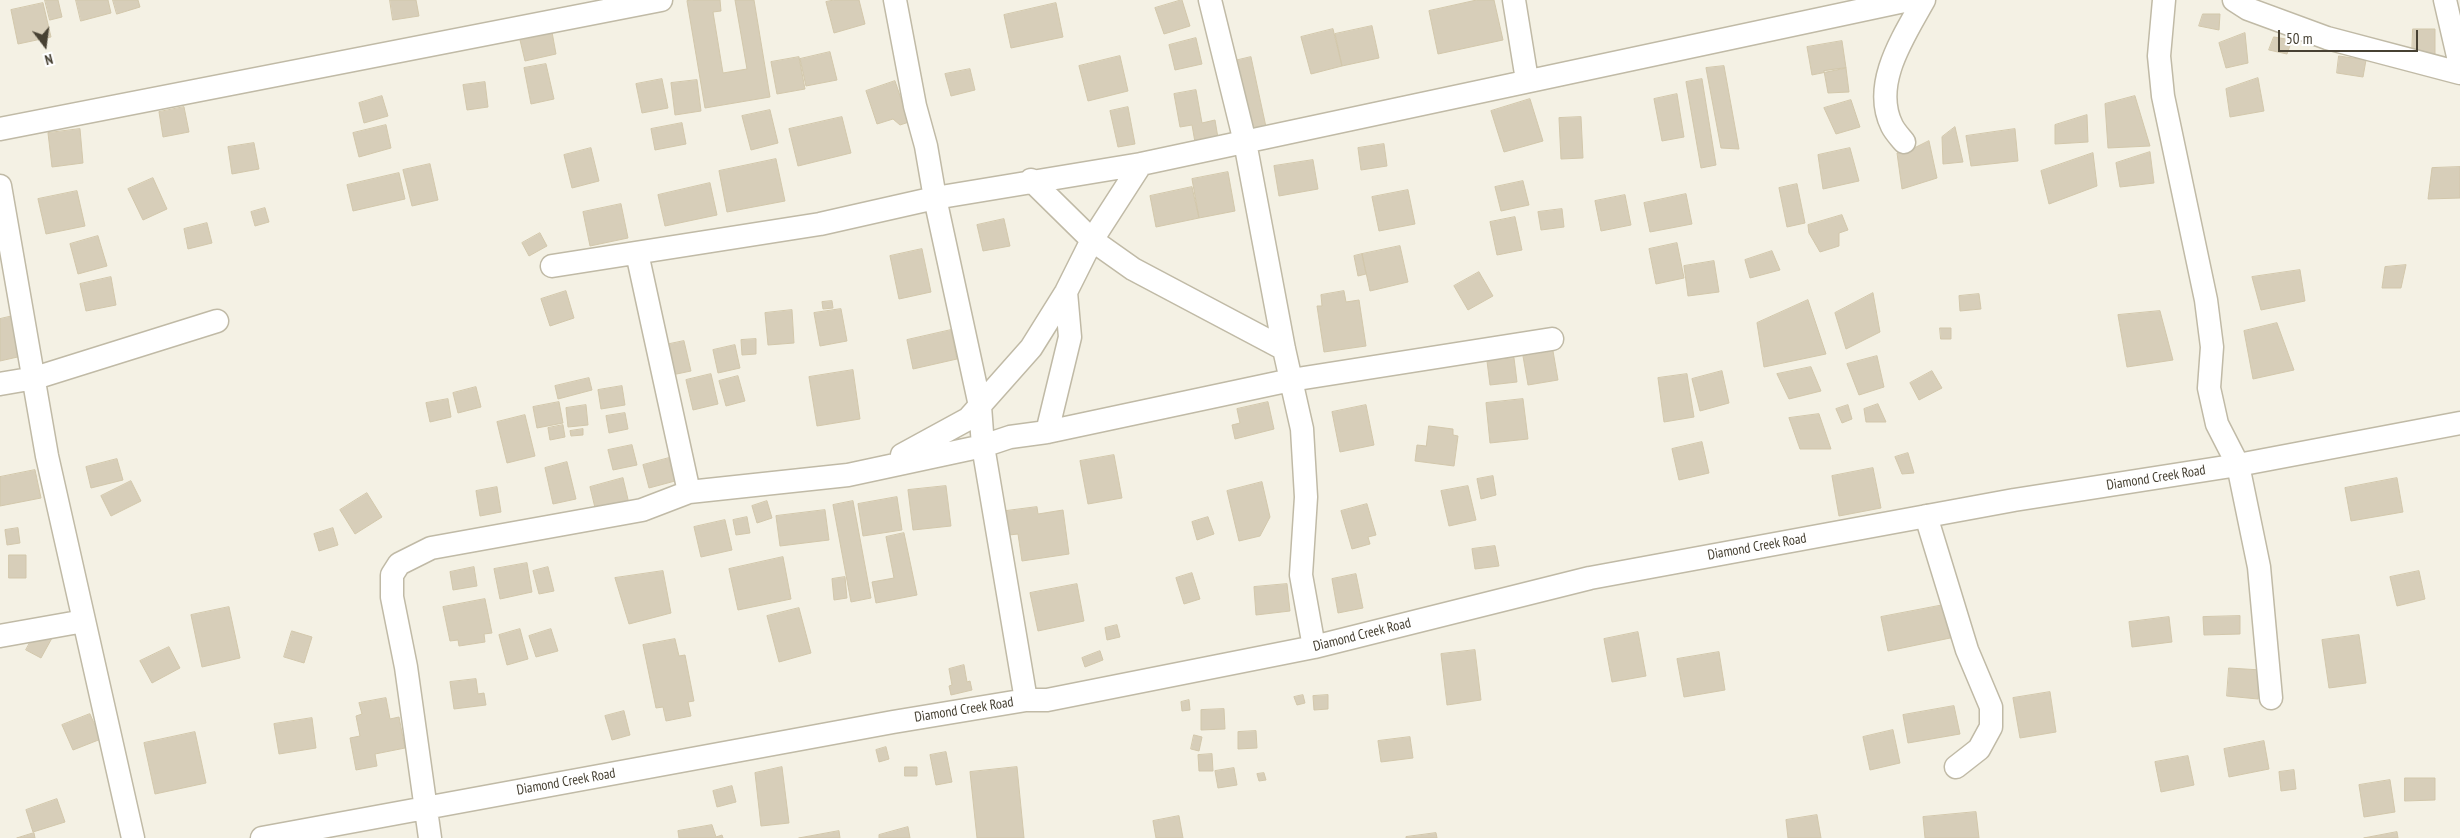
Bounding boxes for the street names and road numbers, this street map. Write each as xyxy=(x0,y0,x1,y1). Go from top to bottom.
street label: Diamond Creek Road xyxy=(2105,462,2207,494)
street label: Diamond Creek Road xyxy=(1706,530,1808,564)
street label: Diamond Creek Road xyxy=(1311,615,1413,655)
street label: Diamond Creek Road xyxy=(913,694,1015,726)
street label: Diamond Creek Road xyxy=(515,765,617,799)

